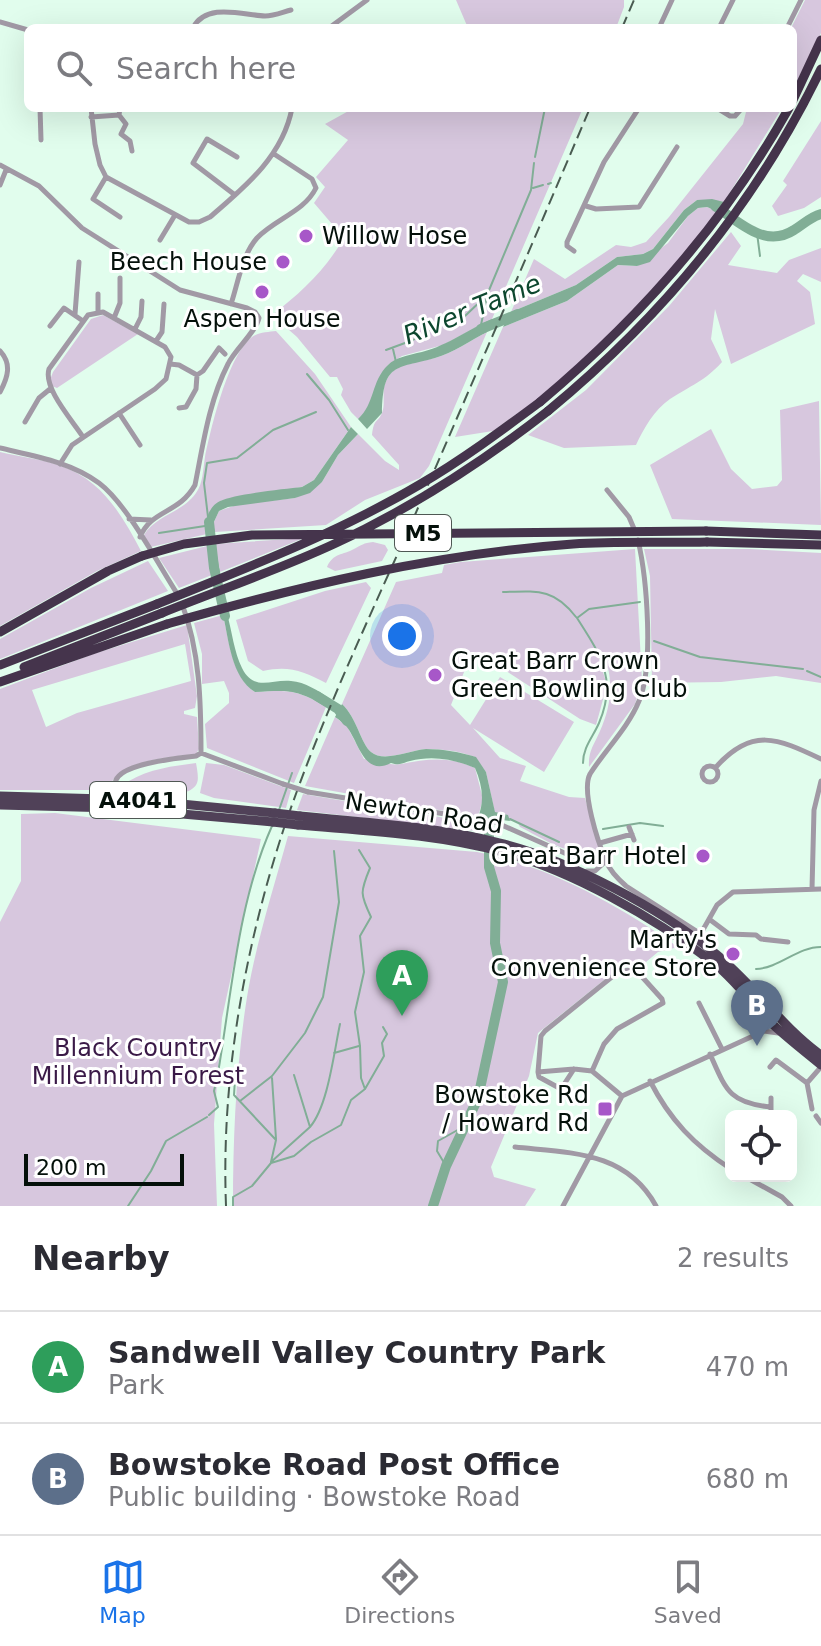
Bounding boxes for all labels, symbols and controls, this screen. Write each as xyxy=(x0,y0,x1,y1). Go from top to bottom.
search box xyxy=(24,24,797,112)
icon: search xyxy=(52,46,96,90)
text: Search here xyxy=(116,51,296,86)
place label: Willow Hose xyxy=(322,222,467,250)
marker: Willow Hose xyxy=(297,227,315,245)
place label: Beech House xyxy=(110,248,267,276)
marker: Beech House xyxy=(274,253,292,271)
water label: River Tame xyxy=(399,268,545,350)
marker: Aspen House xyxy=(253,283,271,301)
place label: Aspen House xyxy=(184,305,340,333)
road number: M5 xyxy=(395,515,451,551)
your location xyxy=(382,616,422,656)
place label: Great Barr Crown Green Bowling Club xyxy=(451,647,687,703)
marker: Great Barr Crown Green Bowling Club xyxy=(426,666,444,684)
road number: A4041 xyxy=(90,782,186,818)
street label: Newton Road xyxy=(343,787,505,839)
place label: Great Barr Hotel xyxy=(491,842,687,870)
marker: Great Barr Hotel xyxy=(694,847,712,865)
place label: Marty's Convenience Store xyxy=(491,926,717,982)
marker: Marty's Convenience Store xyxy=(724,945,742,963)
pin: A xyxy=(376,950,428,1016)
pin: B xyxy=(731,980,783,1046)
park label: Black Country Millennium Forest xyxy=(32,1034,244,1090)
place label: Bowstoke Rd / Howard Rd xyxy=(434,1081,589,1137)
marker: Bowstoke Rd / Howard Rd xyxy=(596,1100,614,1118)
map controls xyxy=(725,1110,797,1182)
button: locate xyxy=(725,1110,797,1182)
scale bar xyxy=(24,1150,184,1186)
text: 200 m xyxy=(36,1155,106,1180)
text: Nearby xyxy=(32,1238,170,1278)
text: 2 results xyxy=(677,1243,789,1273)
text: Sandwell Valley Country Park xyxy=(108,1335,605,1370)
text: A xyxy=(48,1352,68,1382)
text: 470 m xyxy=(706,1352,789,1382)
text: Park xyxy=(108,1370,164,1400)
text: Bowstoke Road Post Office xyxy=(108,1447,560,1482)
text: B xyxy=(48,1464,68,1494)
text: 680 m xyxy=(706,1464,789,1494)
text: Public building · Bowstoke Road xyxy=(108,1482,520,1512)
tab: Map xyxy=(99,1555,146,1628)
tab: Directions xyxy=(344,1555,455,1628)
tab: Saved xyxy=(654,1555,722,1628)

